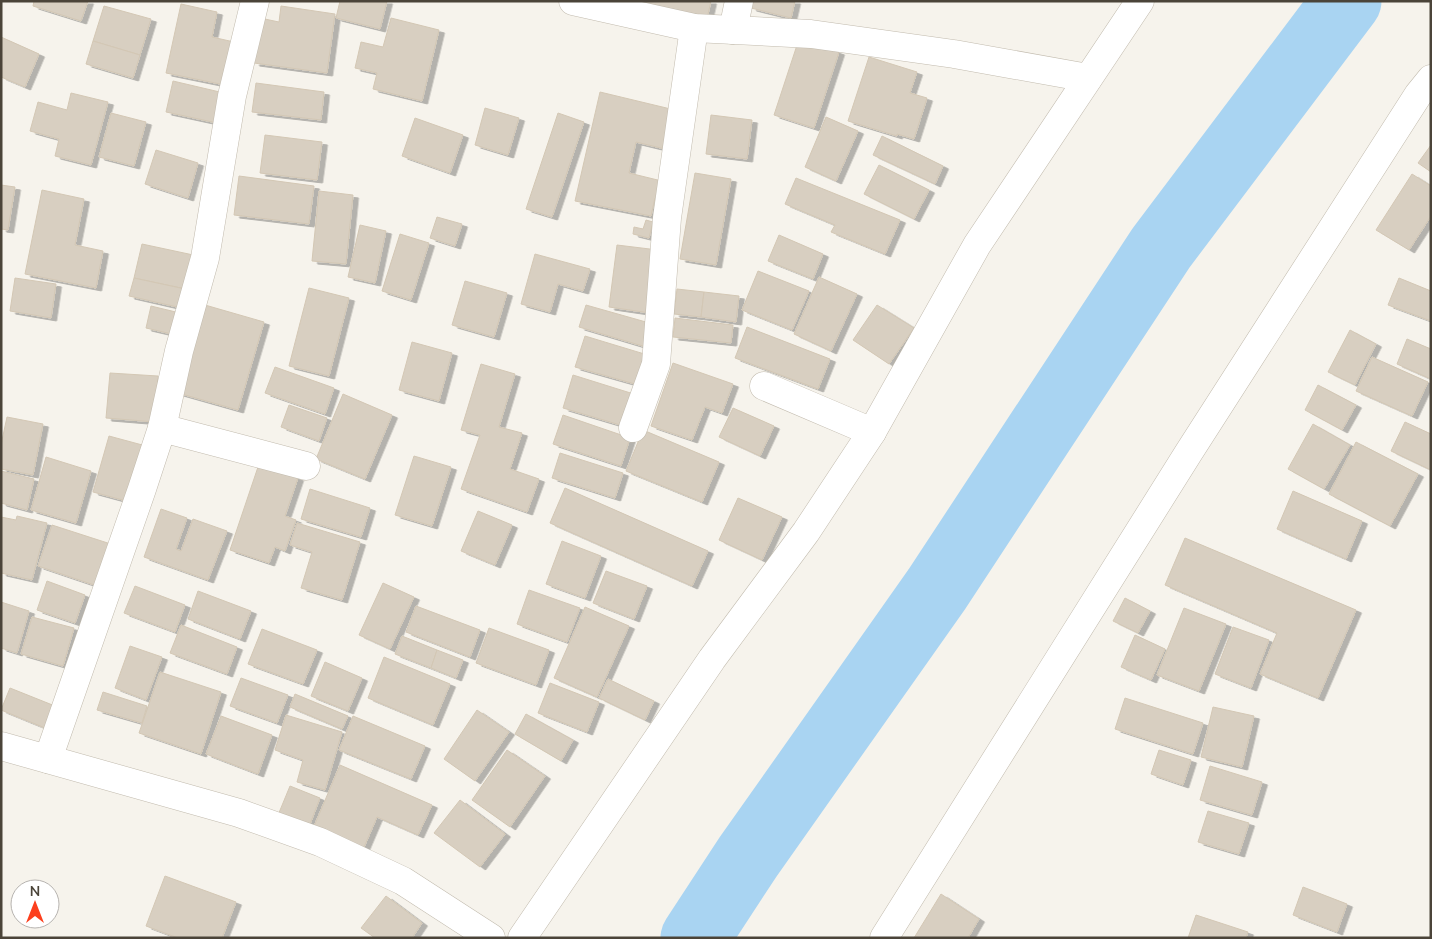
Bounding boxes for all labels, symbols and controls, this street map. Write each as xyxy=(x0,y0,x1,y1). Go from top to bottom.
north arrow xyxy=(10,879,60,929)
text: N xyxy=(30,882,40,901)

